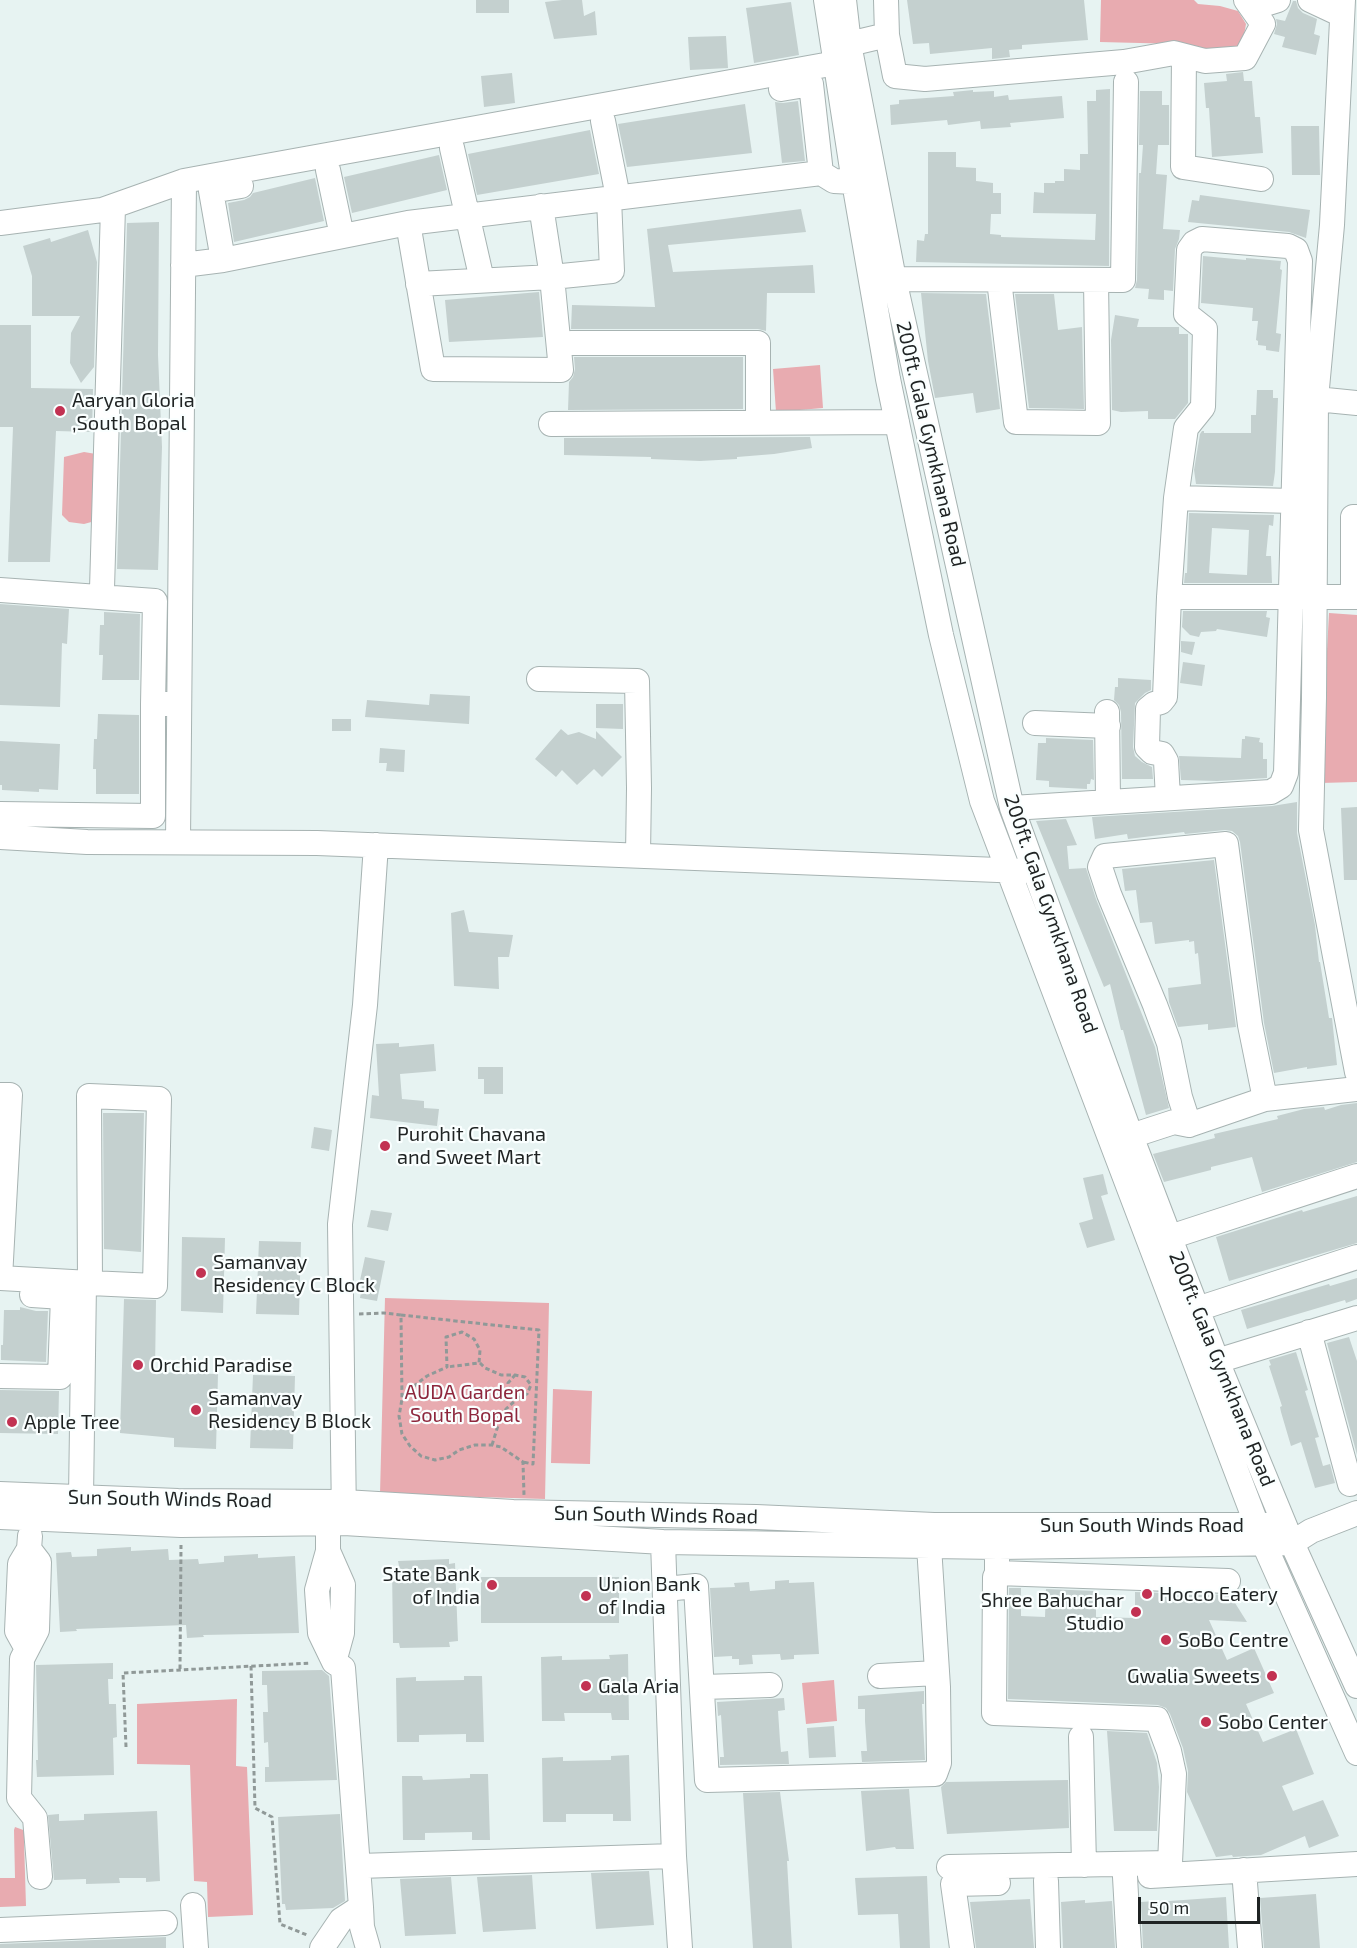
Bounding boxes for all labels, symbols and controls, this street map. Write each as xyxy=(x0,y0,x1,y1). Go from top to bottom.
street label: 200ft. Gala Gymkhana Road xyxy=(891,319,971,569)
place label: Aaryan Gloria ,South Bopal xyxy=(72,388,195,435)
marker: Aaryan Gloria ,South Bopal xyxy=(53,404,67,418)
street label: 200ft. Gala Gymkhana Road xyxy=(999,791,1103,1037)
place label: Purohit Chavana and Sweet Mart xyxy=(397,1122,546,1169)
marker: Purohit Chavana and Sweet Mart xyxy=(378,1139,392,1153)
street label: 200ft. Gala Gymkhana Road xyxy=(1164,1248,1280,1490)
place label: Samanvay Residency C Block xyxy=(213,1250,375,1297)
marker: Samanvay Residency C Block xyxy=(194,1266,208,1280)
place label: Orchid Paradise xyxy=(150,1353,292,1377)
marker: Orchid Paradise xyxy=(131,1358,145,1372)
park label: AUDA Garden South Bopal xyxy=(405,1380,525,1427)
place label: Samanvay Residency B Block xyxy=(208,1386,371,1433)
marker: Samanvay Residency B Block xyxy=(189,1403,203,1417)
place label: Apple Tree xyxy=(24,1410,120,1434)
marker: Apple Tree xyxy=(5,1415,19,1429)
street label: Sun South Winds Road xyxy=(68,1485,272,1513)
street label: Sun South Winds Road xyxy=(554,1501,758,1529)
street label: Sun South Winds Road xyxy=(1040,1513,1244,1537)
place label: State Bank of India xyxy=(382,1562,480,1609)
place label: Union Bank of India xyxy=(598,1572,701,1619)
marker: State Bank of India xyxy=(485,1578,499,1592)
place label: Hocco Eatery xyxy=(1159,1582,1278,1606)
marker: Hocco Eatery xyxy=(1140,1587,1154,1601)
place label: Shree Bahuchar Studio xyxy=(981,1588,1124,1635)
marker: Union Bank of India xyxy=(579,1589,593,1603)
marker: Shree Bahuchar Studio xyxy=(1129,1605,1143,1619)
place label: SoBo Centre xyxy=(1178,1628,1289,1652)
marker: SoBo Centre xyxy=(1159,1633,1173,1647)
place label: Gwalia Sweets xyxy=(1127,1664,1260,1688)
marker: Gwalia Sweets xyxy=(1265,1669,1279,1683)
place label: Gala Aria xyxy=(598,1674,679,1698)
marker: Gala Aria xyxy=(579,1679,593,1693)
place label: Sobo Center xyxy=(1218,1710,1328,1734)
marker: Sobo Center xyxy=(1199,1715,1213,1729)
scale bar xyxy=(1141,1885,1262,1923)
text: 50 m xyxy=(1149,1896,1189,1918)

